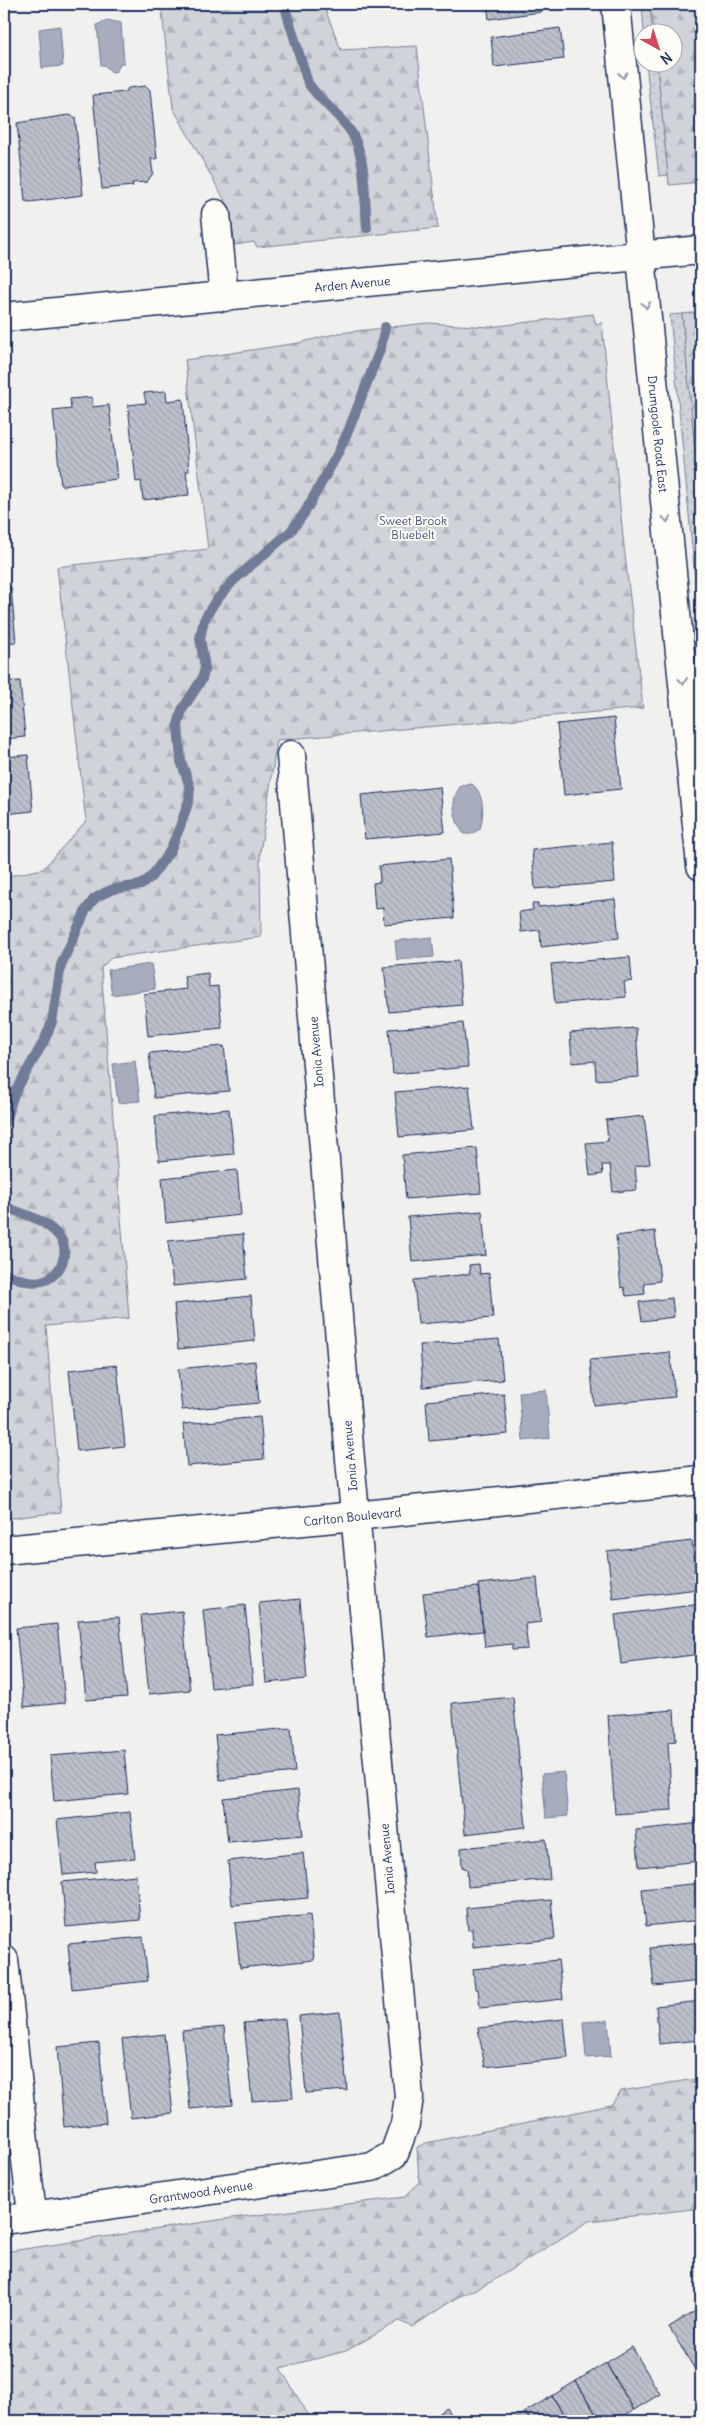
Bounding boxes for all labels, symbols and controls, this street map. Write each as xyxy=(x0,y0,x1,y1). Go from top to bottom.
north arrow xyxy=(632,22,682,72)
text: N xyxy=(657,48,676,68)
one-way arrow xyxy=(617,71,628,79)
street label: Arden Avenue xyxy=(314,272,391,295)
one-way arrow xyxy=(640,302,651,310)
street label: Drumgoole Road East xyxy=(645,375,672,493)
park label: Sweet Brook Bluebelt xyxy=(379,513,447,542)
one-way arrow xyxy=(661,516,672,524)
one-way arrow xyxy=(677,677,688,685)
street label: Ionia Avenue xyxy=(305,1016,327,1088)
street label: Ionia Avenue xyxy=(339,1420,361,1492)
street label: Carlton Boulevard xyxy=(303,1504,402,1528)
street label: Ionia Avenue xyxy=(376,1823,398,1895)
street label: Grantwood Avenue xyxy=(148,2177,254,2206)

